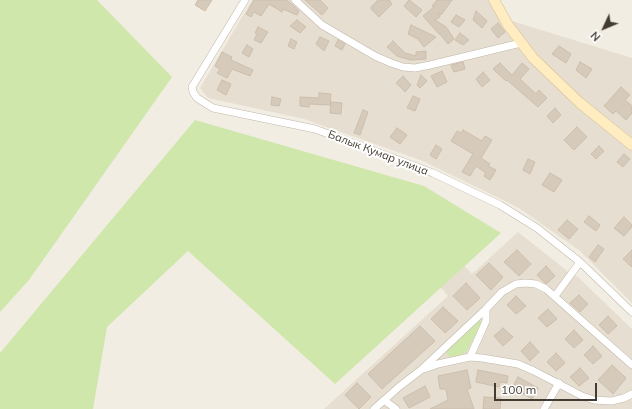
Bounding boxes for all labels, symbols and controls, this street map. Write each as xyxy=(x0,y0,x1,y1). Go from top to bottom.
north arrow xyxy=(584,8,624,48)
text: N xyxy=(587,28,603,44)
street label: Балык Кумар улица xyxy=(326,128,430,178)
scale bar xyxy=(496,375,599,401)
text: 100 m xyxy=(501,382,536,397)

